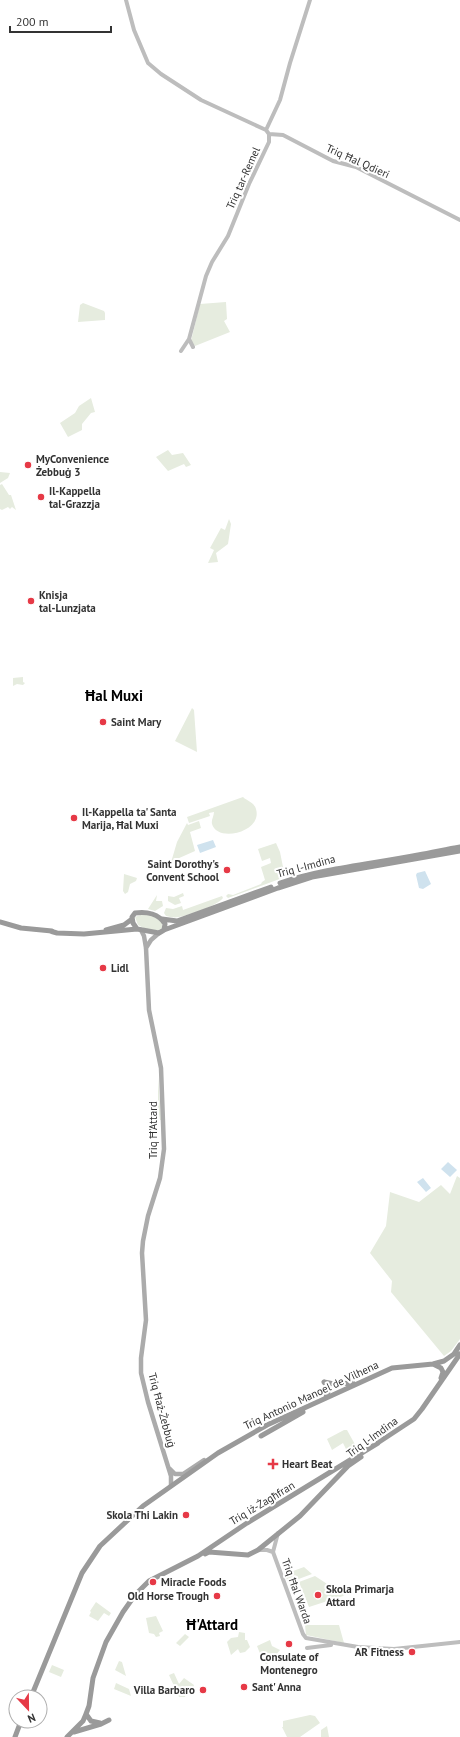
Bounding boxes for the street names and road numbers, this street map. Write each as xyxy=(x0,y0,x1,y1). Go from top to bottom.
street label: Triq Ħal Qdieri xyxy=(324,141,392,181)
street label: Triq tar-Remel xyxy=(223,144,263,211)
street label: Triq l-Imdina xyxy=(275,851,337,881)
street label: Triq Ħ'Attard xyxy=(146,1101,160,1159)
street label: Triq Antonio Manoel de Vilhena xyxy=(241,1358,381,1432)
street label: Triq Ħaż-Żebbuġ xyxy=(145,1371,179,1449)
street label: Triq l-Imdina xyxy=(344,1414,400,1460)
street label: Triq iż-Żagħfran xyxy=(227,1478,297,1528)
street label: Triq Ħal Warda xyxy=(279,1556,315,1626)

